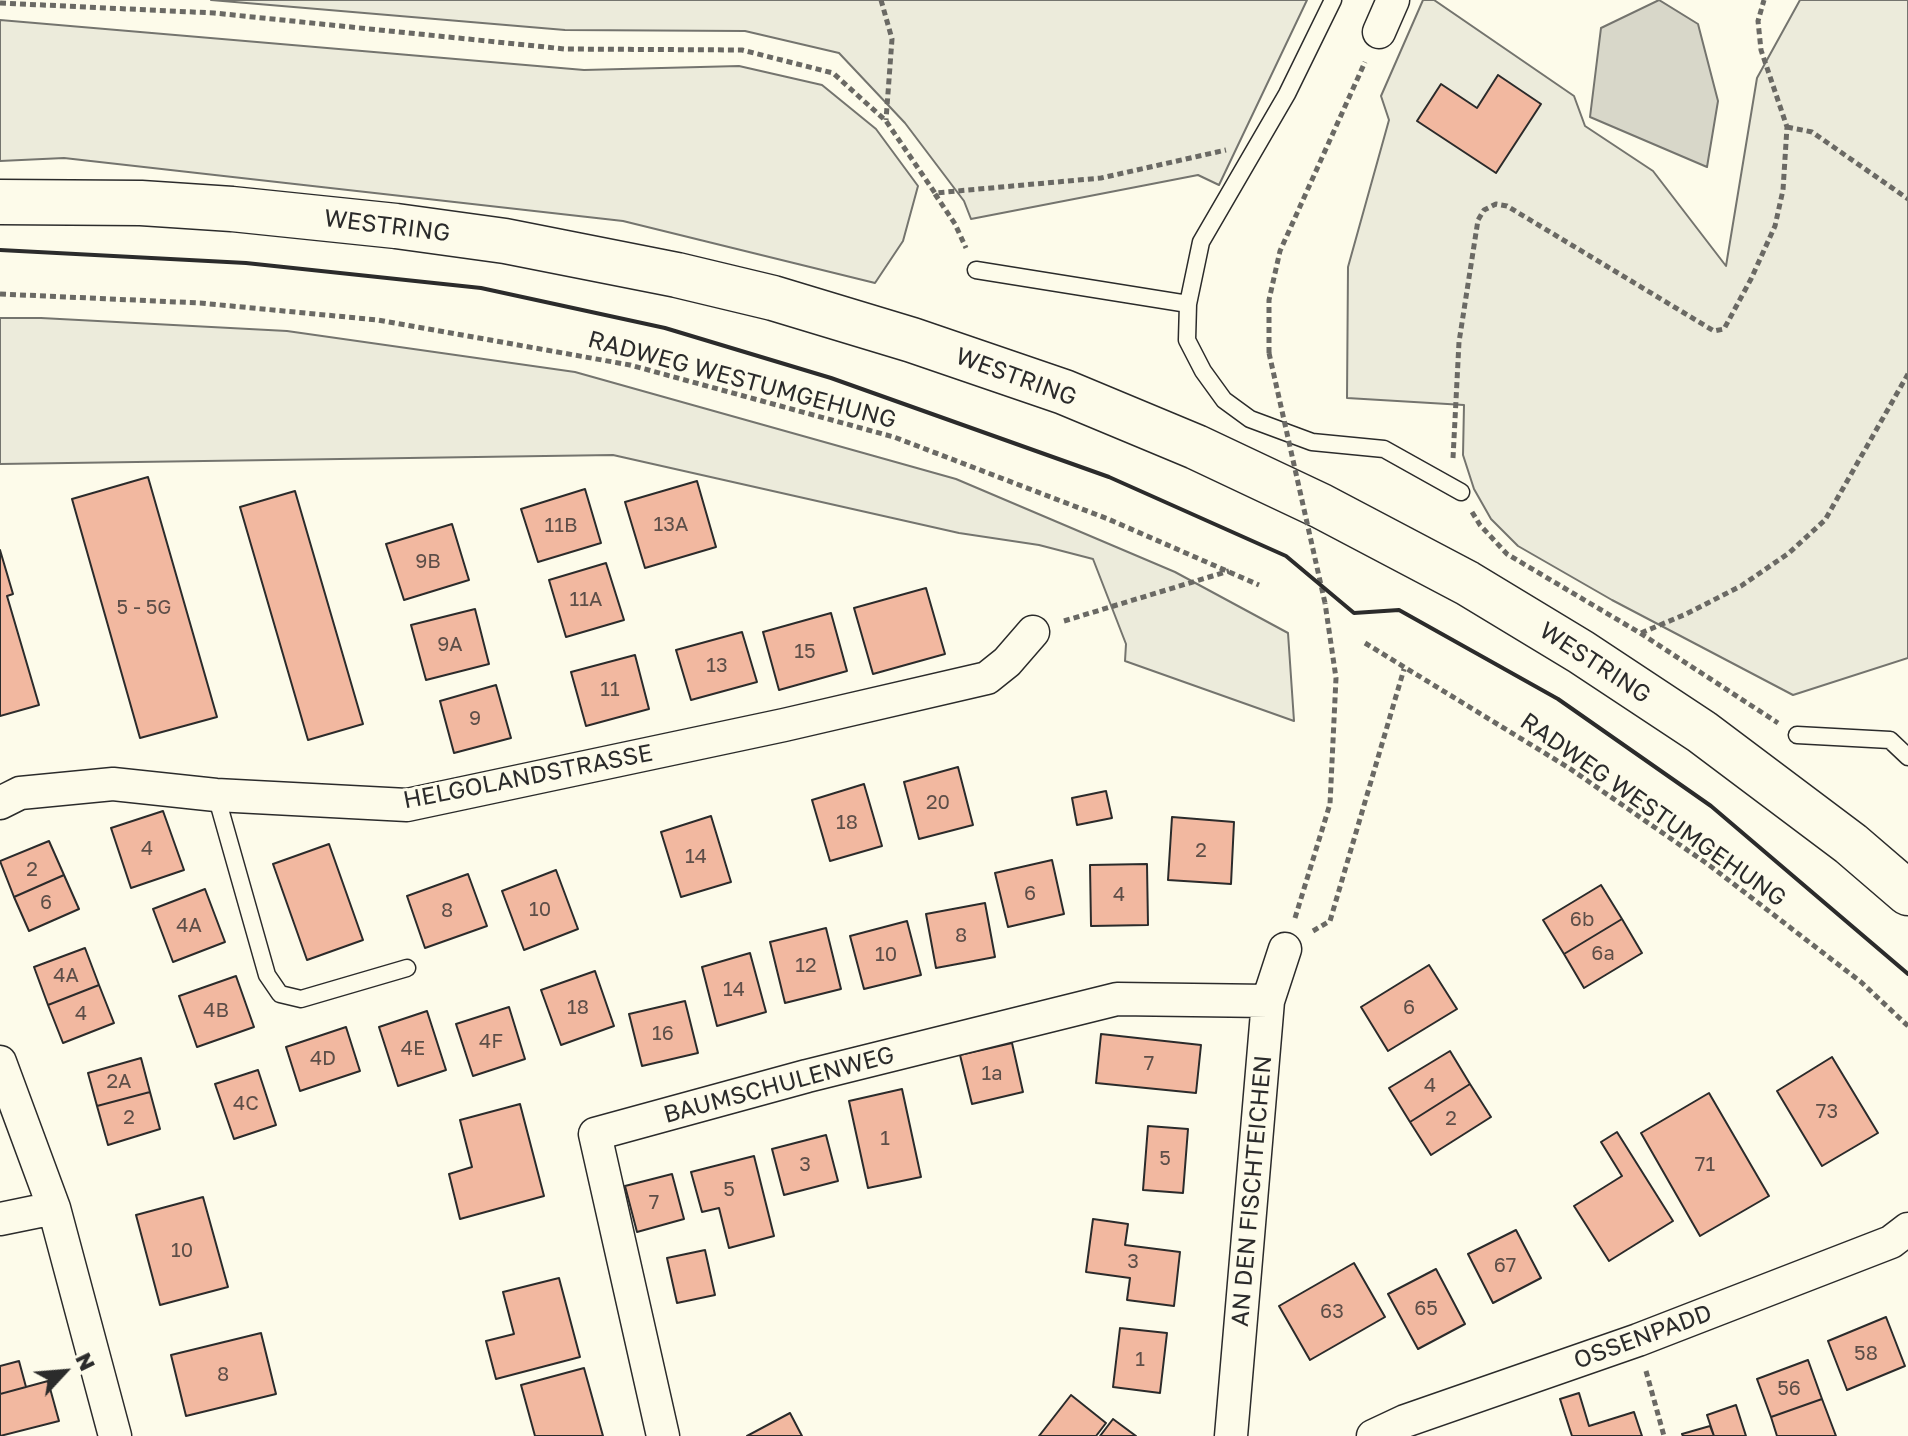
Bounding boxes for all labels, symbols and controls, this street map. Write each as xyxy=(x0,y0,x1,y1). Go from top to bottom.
street label: WESTRING xyxy=(322,204,452,248)
street label: RADWEG WESTUMGEHUNG xyxy=(585,325,899,435)
street label: WESTRING xyxy=(952,342,1080,412)
house number: 13A xyxy=(654,513,688,537)
house number: 11B xyxy=(545,514,577,538)
house number: 9B xyxy=(415,550,441,574)
house number: 11A xyxy=(570,588,602,612)
house number: 5 - 5G xyxy=(117,596,171,620)
street label: WESTRING xyxy=(1534,616,1656,710)
house number: 9A xyxy=(437,633,463,657)
house number: 15 xyxy=(794,640,816,664)
house number: 13 xyxy=(706,654,728,678)
house number: 11 xyxy=(600,678,620,702)
house number: 9 xyxy=(469,707,481,731)
street label: RADWEG WESTUMGEHUNG xyxy=(1515,707,1791,913)
street label: HELGOLANDSTRASSE xyxy=(401,739,655,815)
house number: 20 xyxy=(926,791,950,815)
house number: 18 xyxy=(836,811,858,835)
house number: 4 xyxy=(141,837,153,861)
house number: 2 xyxy=(1195,839,1207,863)
house number: 14 xyxy=(685,845,707,869)
house number: 2 xyxy=(26,858,38,882)
house number: 6 xyxy=(1024,882,1036,906)
house number: 4 xyxy=(1113,883,1125,907)
house number: 6 xyxy=(40,891,52,915)
house number: 10 xyxy=(529,898,551,922)
house number: 8 xyxy=(441,899,453,923)
house number: 6b xyxy=(1570,908,1594,932)
house number: 4A xyxy=(176,914,202,938)
house number: 8 xyxy=(955,924,967,948)
house number: 6a xyxy=(1591,942,1615,966)
house number: 10 xyxy=(875,943,897,967)
house number: 12 xyxy=(795,954,817,978)
house number: 4A xyxy=(53,964,79,988)
house number: 14 xyxy=(723,978,745,1002)
house number: 18 xyxy=(567,996,589,1020)
house number: 6 xyxy=(1403,996,1415,1020)
house number: 4B xyxy=(203,999,229,1023)
house number: 4 xyxy=(75,1002,87,1026)
house number: 16 xyxy=(652,1022,674,1046)
house number: 4F xyxy=(479,1030,503,1054)
house number: 4E xyxy=(401,1037,425,1061)
street label: BAUMSCHULENWEG xyxy=(661,1040,897,1130)
house number: 4D xyxy=(310,1047,336,1071)
house number: 7 xyxy=(1144,1052,1154,1076)
street label: AN DEN FISCHTEICHEN xyxy=(1226,1054,1278,1328)
house number: 1a xyxy=(982,1062,1002,1086)
house number: 2A xyxy=(107,1070,131,1094)
house number: 4 xyxy=(1424,1074,1436,1098)
house number: 4C xyxy=(233,1092,259,1116)
house number: 73 xyxy=(1816,1100,1838,1124)
house number: 2 xyxy=(123,1106,135,1130)
house number: 2 xyxy=(1445,1107,1457,1131)
house number: 1 xyxy=(880,1127,890,1151)
house number: 5 xyxy=(1159,1147,1171,1171)
house number: 3 xyxy=(799,1153,811,1177)
house number: 71 xyxy=(1695,1153,1715,1177)
house number: 5 xyxy=(723,1178,735,1202)
house number: 7 xyxy=(649,1191,659,1215)
house number: 10 xyxy=(171,1239,193,1263)
house number: 3 xyxy=(1127,1250,1139,1274)
house number: 67 xyxy=(1494,1254,1516,1278)
house number: 65 xyxy=(1414,1297,1438,1321)
street label: OSSENPADD xyxy=(1570,1299,1716,1375)
house number: 63 xyxy=(1320,1300,1344,1324)
north arrow xyxy=(24,1332,104,1412)
house number: 58 xyxy=(1854,1342,1878,1366)
text: N xyxy=(70,1348,102,1375)
house number: 1 xyxy=(1135,1348,1145,1372)
house number: 8 xyxy=(217,1363,229,1387)
house number: 56 xyxy=(1777,1377,1801,1401)

